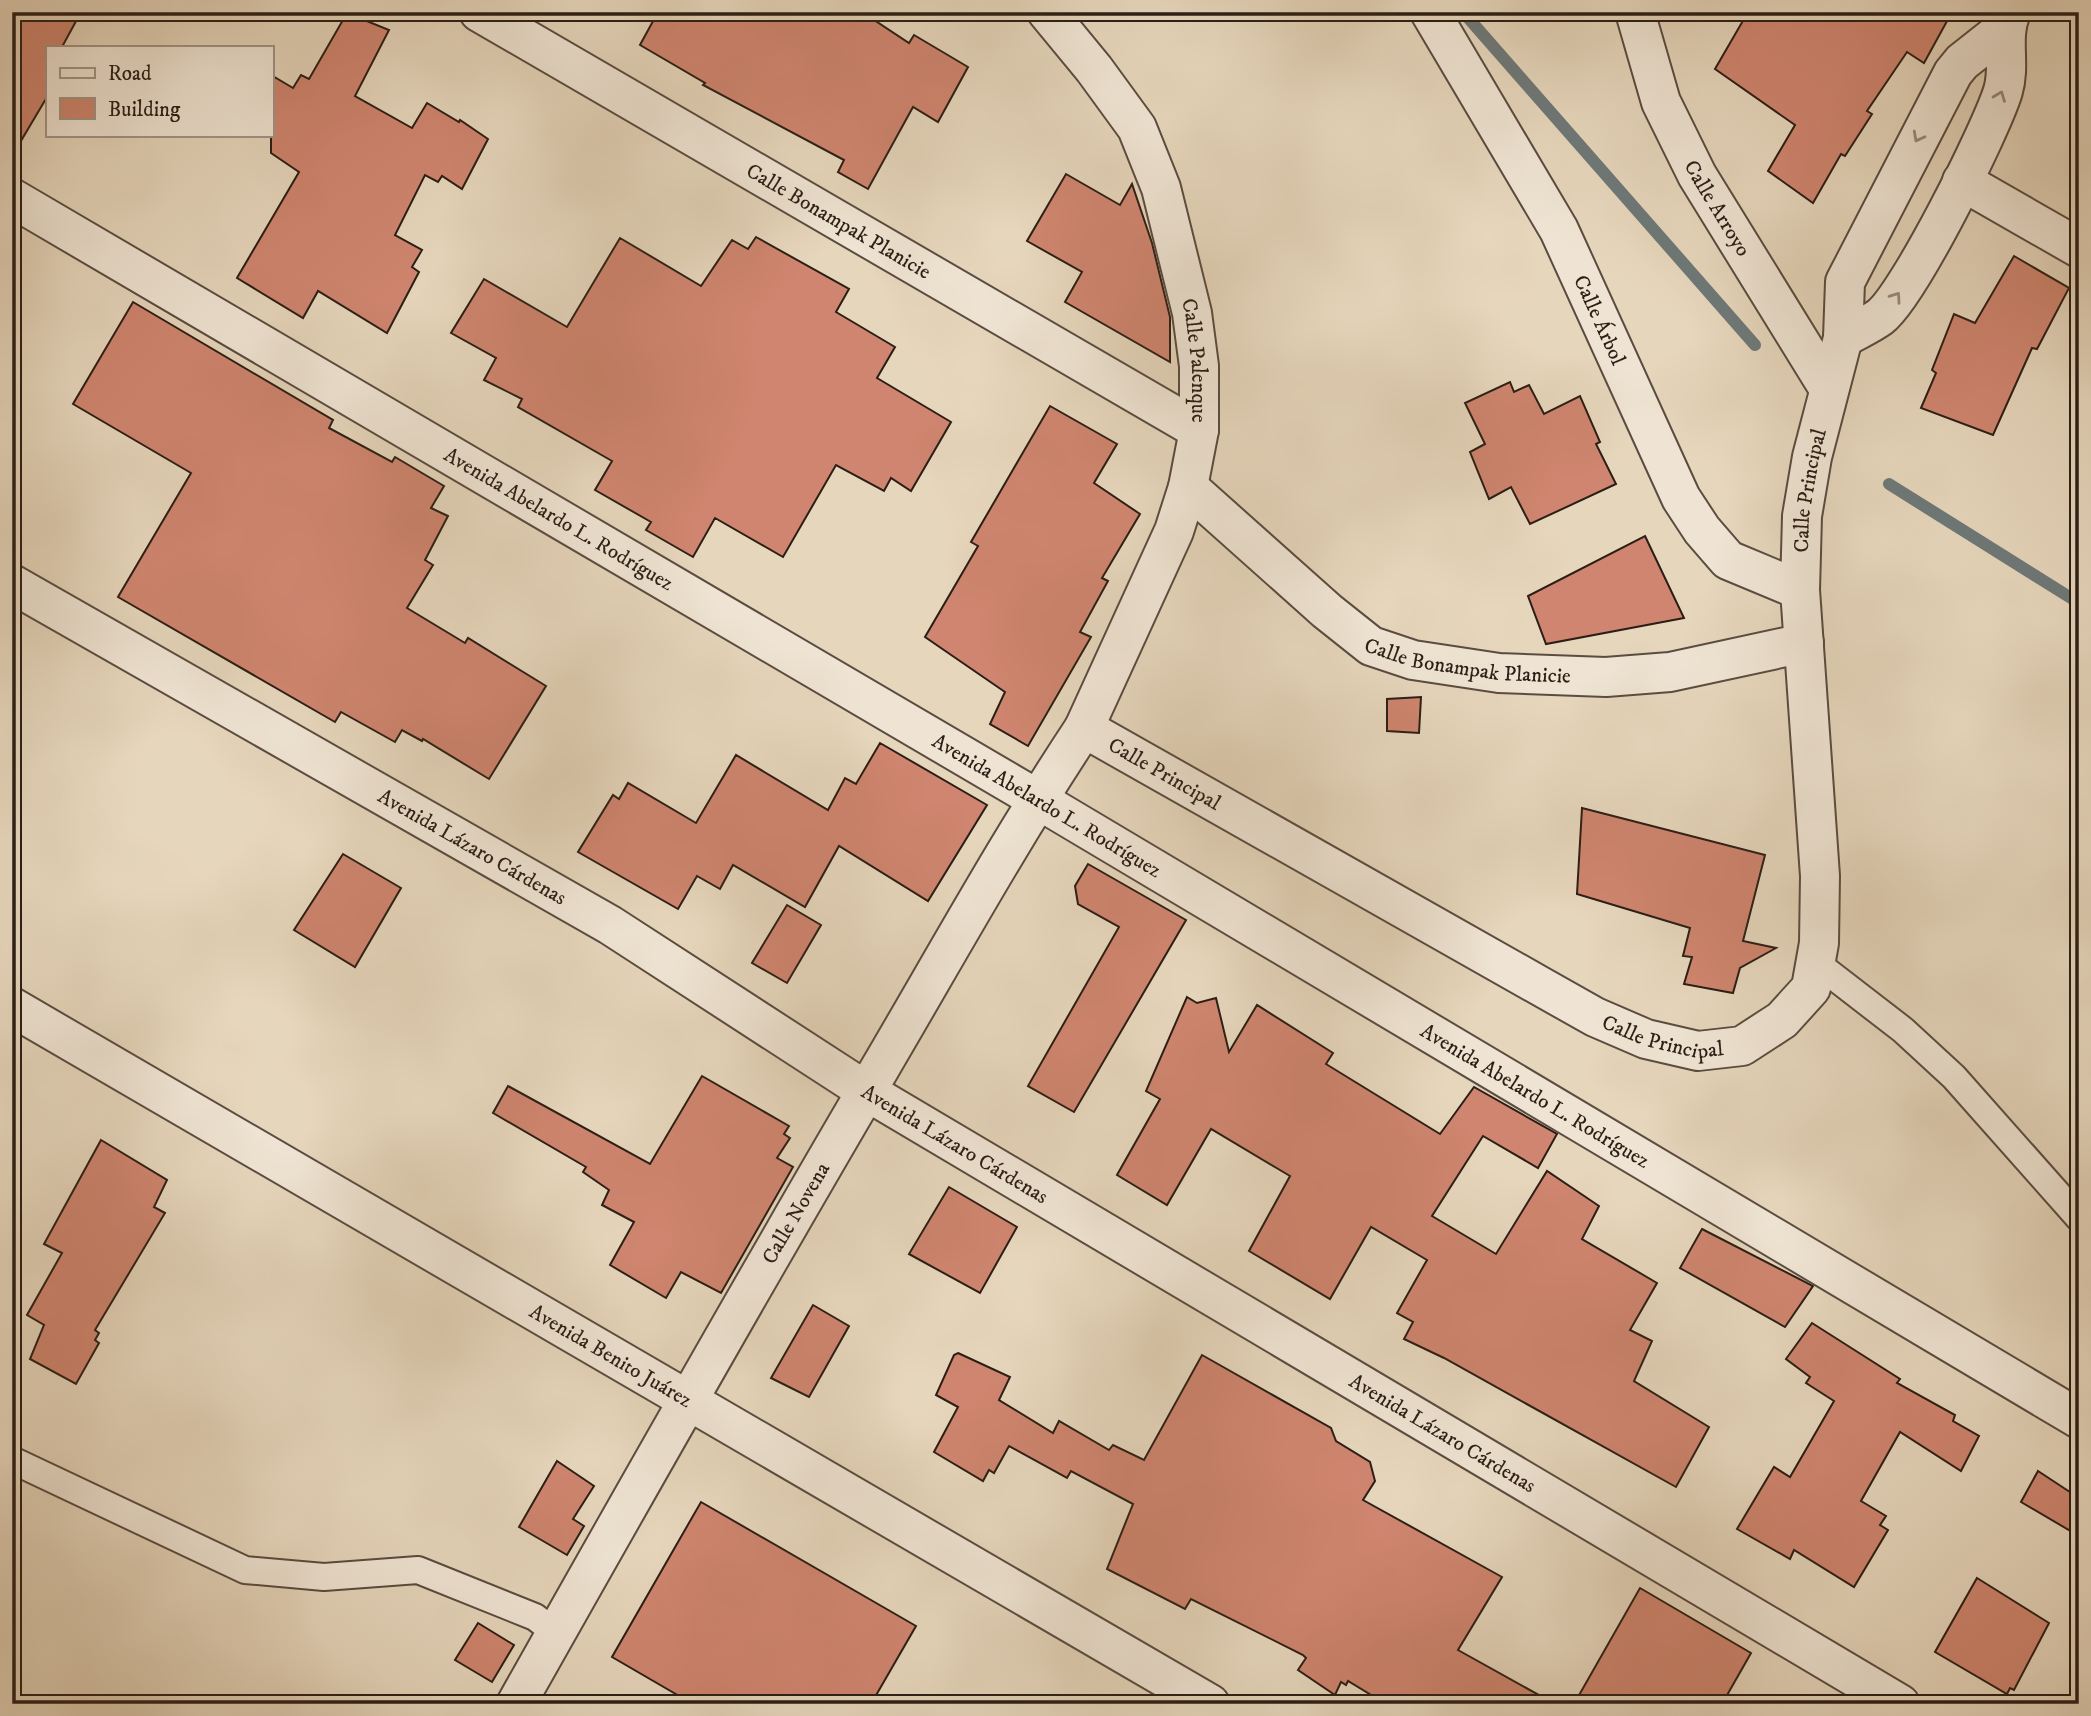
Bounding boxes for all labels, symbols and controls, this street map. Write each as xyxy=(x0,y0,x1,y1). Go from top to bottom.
legend xyxy=(46,46,273,136)
text: Road xyxy=(108,61,152,87)
one-way arrow xyxy=(1992,90,2006,102)
text: Building xyxy=(108,97,181,123)
one-way arrow xyxy=(1913,130,1926,142)
street label: Calle Arroyo xyxy=(1678,156,1756,261)
street label: Calle Bonampak Planicie xyxy=(741,158,936,286)
street label: Calle Árbol xyxy=(1567,271,1631,370)
one-way arrow xyxy=(1888,293,1900,305)
street label: Calle Palenque xyxy=(1175,296,1211,423)
street label: Calle Principal xyxy=(1789,425,1833,553)
street label: Avenida Abelardo L. Rodríguez xyxy=(439,442,678,597)
street label: Calle Bonampak Planicie xyxy=(1361,633,1572,690)
street label: Avenida Abelardo L. Rodríguez xyxy=(927,728,1166,884)
street label: Calle Principal xyxy=(1103,732,1226,817)
street label: Avenida Lázaro Cárdenas xyxy=(373,783,571,911)
street label: Calle Principal xyxy=(1598,1010,1725,1065)
street label: Avenida Abelardo L. Rodríguez xyxy=(1416,1018,1654,1174)
street label: Avenida Lázaro Cárdenas xyxy=(856,1079,1053,1210)
street label: Calle Novena xyxy=(757,1158,836,1269)
street label: Avenida Benito Juárez xyxy=(525,1299,696,1414)
street label: Avenida Lázaro Cárdenas xyxy=(1344,1368,1540,1499)

